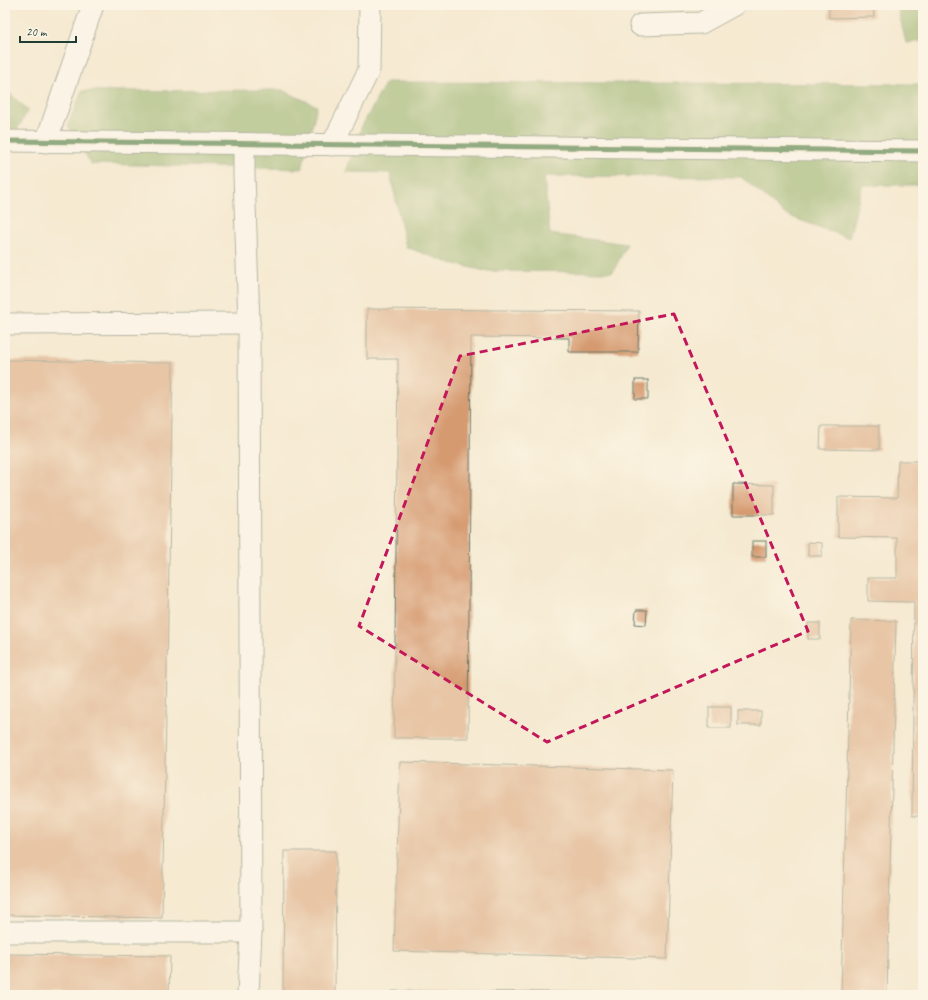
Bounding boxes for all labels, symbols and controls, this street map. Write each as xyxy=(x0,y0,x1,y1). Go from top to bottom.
scale bar xyxy=(20,18,76,44)
text: 20 m xyxy=(26,24,48,40)

